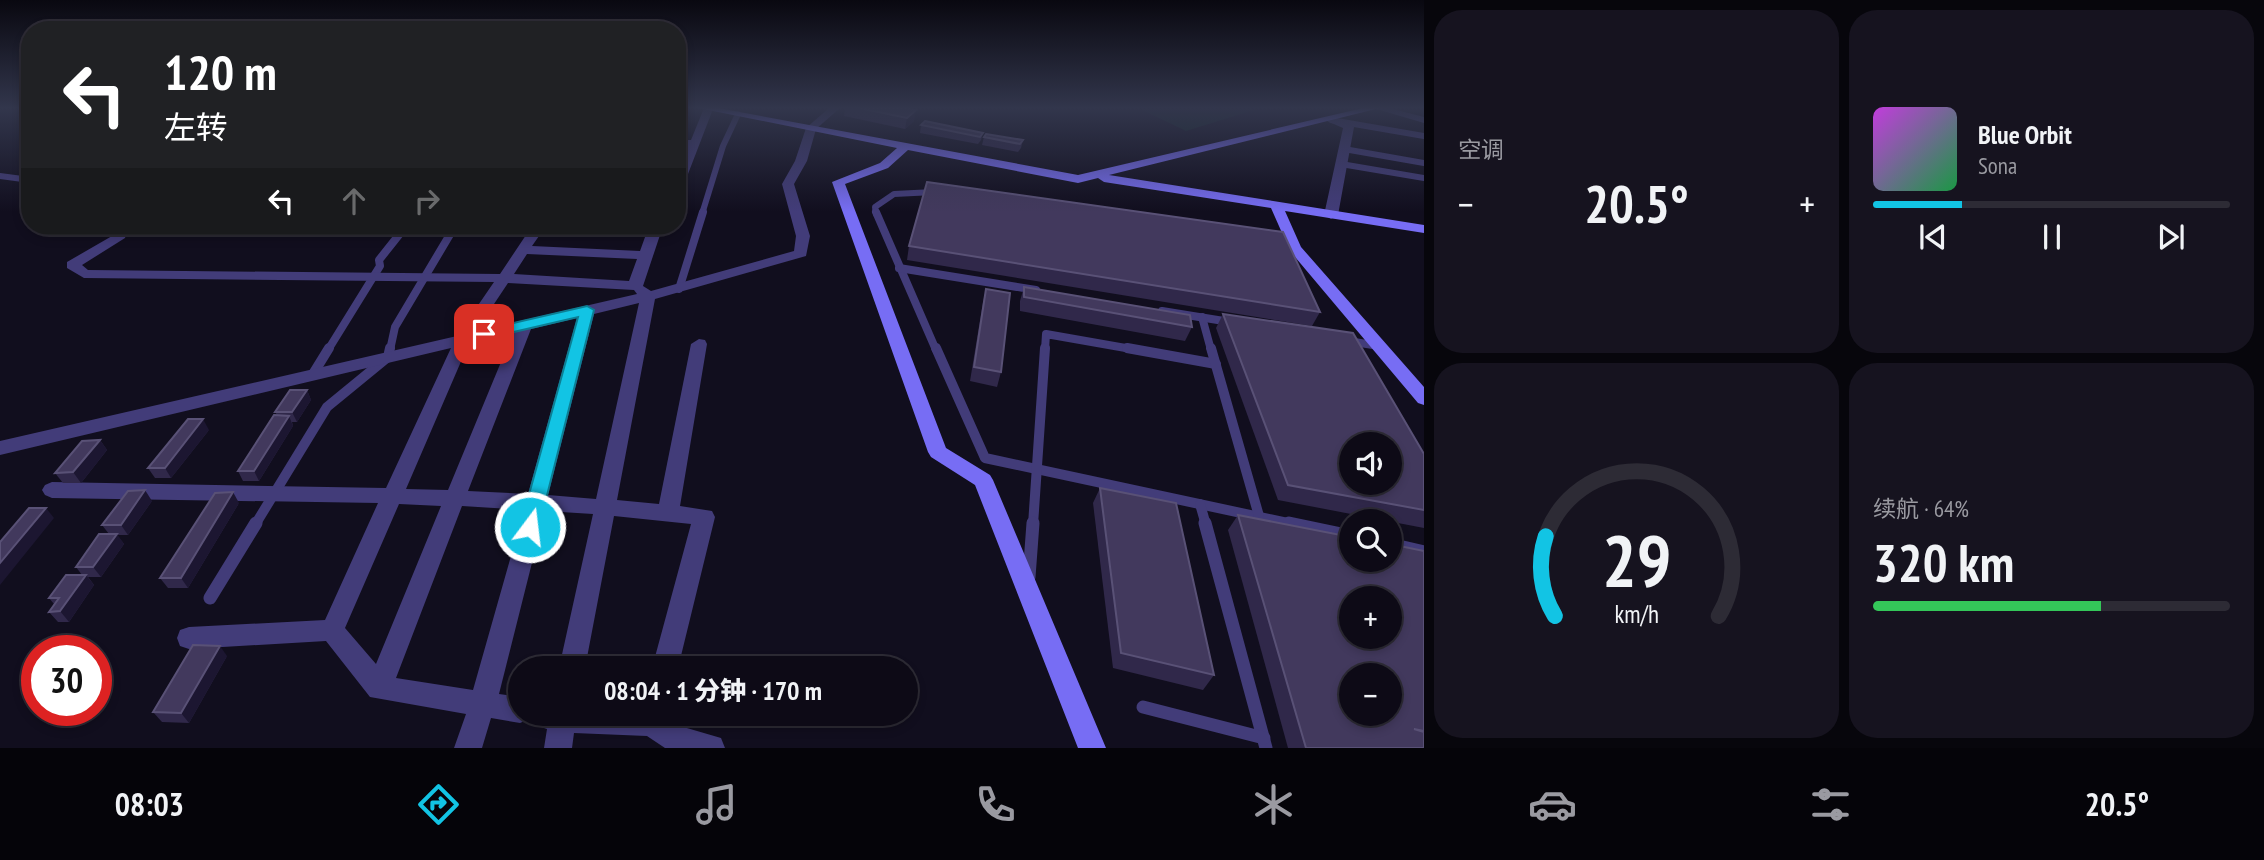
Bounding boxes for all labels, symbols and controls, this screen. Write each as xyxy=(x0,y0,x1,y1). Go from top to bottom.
text: 120 m xyxy=(164,40,277,104)
icon: left xyxy=(49,49,140,140)
text: 左转 xyxy=(164,106,228,148)
text: Blue Orbit xyxy=(1978,118,2072,151)
text: 空调 xyxy=(1458,135,1504,164)
text: Sona xyxy=(1978,151,2017,180)
text: 20.5° xyxy=(1584,170,1689,237)
text: − xyxy=(1458,179,1474,228)
text: + xyxy=(1799,179,1815,228)
icon: left xyxy=(262,182,300,220)
icon: ahead xyxy=(335,182,373,220)
icon: right xyxy=(408,182,446,220)
icon: previous xyxy=(1914,218,1952,256)
icon: pause xyxy=(2033,218,2071,256)
icon: next xyxy=(2152,218,2190,256)
pin xyxy=(454,304,514,364)
icon: arrive xyxy=(465,315,503,353)
map controls xyxy=(1339,432,1402,726)
button: sound xyxy=(1339,432,1402,495)
position arrow xyxy=(493,490,567,564)
text: 续航 · 64% xyxy=(1873,494,1969,523)
button: search xyxy=(1339,509,1402,572)
text: 29 xyxy=(1602,513,1671,607)
text: 320 km xyxy=(1873,529,2014,596)
button: + xyxy=(1339,586,1402,649)
text: km/h xyxy=(1614,598,1659,630)
speed limit sign: 30 xyxy=(21,635,112,726)
button: − xyxy=(1339,663,1402,726)
text: 08:04 · 1 分钟 · 170 m xyxy=(604,674,822,707)
icon: directions xyxy=(414,780,463,829)
icon: music xyxy=(692,780,741,829)
icon: phone xyxy=(971,780,1020,829)
icon: climate xyxy=(1249,780,1298,829)
icon: car xyxy=(1528,780,1577,829)
icon: filters xyxy=(1806,780,1855,829)
text: 08:03 xyxy=(115,783,184,825)
text: 20.5° xyxy=(2085,783,2149,825)

